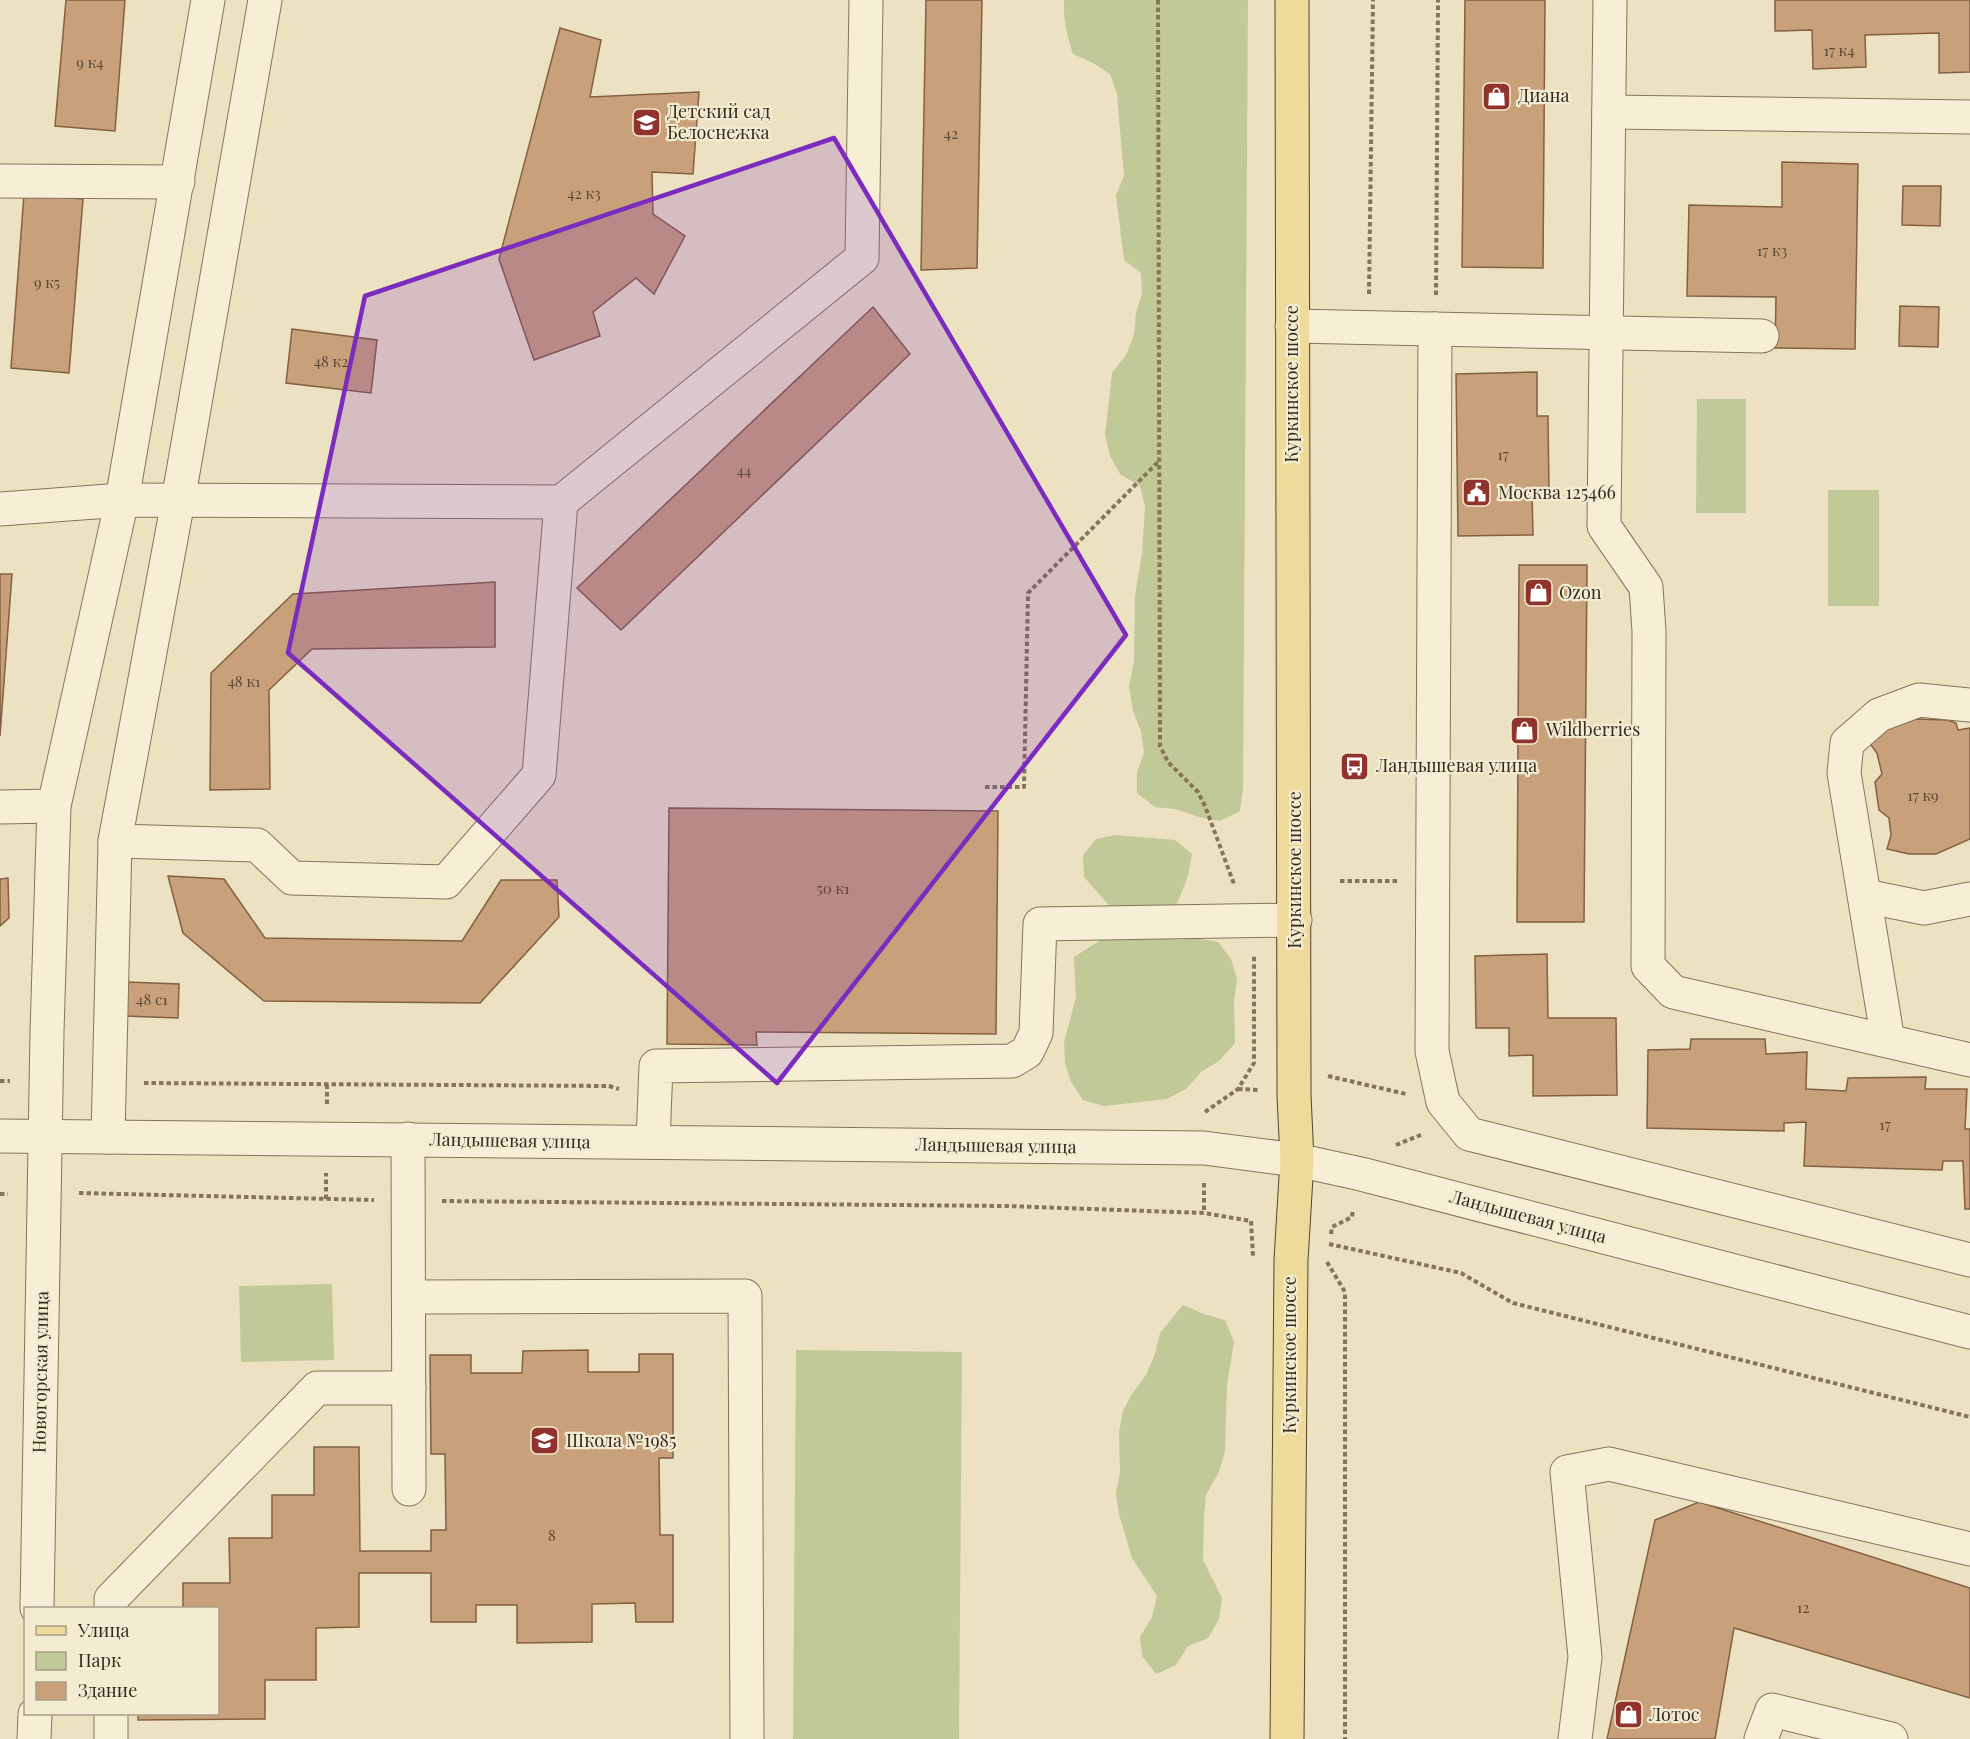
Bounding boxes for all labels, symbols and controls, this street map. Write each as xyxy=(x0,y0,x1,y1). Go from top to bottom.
house number: 17 к4 xyxy=(1823,40,1855,60)
house number: 9 к4 xyxy=(76,52,104,72)
shop icon: Диана xyxy=(1481,80,1513,112)
place label: Диана xyxy=(1518,83,1570,107)
place label: Детский сад Белоснежка xyxy=(667,99,771,144)
school or university icon: Детский сад Белоснежка xyxy=(630,106,662,138)
house number: 42 xyxy=(944,123,958,143)
house number: 42 к3 xyxy=(567,183,601,203)
house number: 17 к3 xyxy=(1757,240,1788,260)
house number: 9 к5 xyxy=(34,272,60,292)
street label: Куркинское шоссе xyxy=(1279,305,1303,463)
house number: 48 к2 xyxy=(314,351,348,371)
house number: 17 xyxy=(1497,444,1509,464)
house number: 44 xyxy=(737,460,751,480)
public building icon: Москва 125466 xyxy=(1461,477,1493,509)
place label: Москва 125466 xyxy=(1498,480,1616,504)
shop icon: Ozon xyxy=(1522,577,1554,609)
place label: Ozon xyxy=(1559,580,1602,604)
house number: 48 к1 xyxy=(227,671,261,691)
shop icon: Wildberries xyxy=(1509,714,1541,746)
place label: Wildberries xyxy=(1545,717,1640,741)
bus stop icon: Ландышевая улица xyxy=(1339,750,1371,782)
place label: Ландышевая улица xyxy=(1375,753,1537,777)
house number: 17 к9 xyxy=(1907,785,1939,805)
street label: Куркинское шоссе xyxy=(1282,791,1306,949)
house number: 50 к1 xyxy=(816,878,850,898)
house number: 48 с1 xyxy=(136,989,168,1009)
house number: 17 xyxy=(1879,1114,1891,1134)
street label: Ландышевая улица xyxy=(428,1127,591,1153)
street label: Ландышевая улица xyxy=(914,1132,1077,1158)
street label: Ландышевая улица xyxy=(1446,1183,1609,1248)
street label: Куркинское шоссе xyxy=(1277,1276,1301,1434)
street label: Новогорская улица xyxy=(27,1291,53,1453)
school or university icon: Школа №1985 xyxy=(529,1425,561,1457)
place label: Школа №1985 xyxy=(566,1428,676,1452)
house number: 8 xyxy=(548,1525,556,1545)
house number: 12 xyxy=(1797,1597,1809,1617)
legend xyxy=(24,1607,219,1715)
text: Улица xyxy=(77,1618,129,1642)
text: Парк xyxy=(78,1648,121,1672)
text: Здание xyxy=(78,1678,137,1702)
shop icon: Лотос xyxy=(1612,1699,1644,1731)
place label: Лотос xyxy=(1648,1702,1700,1726)

